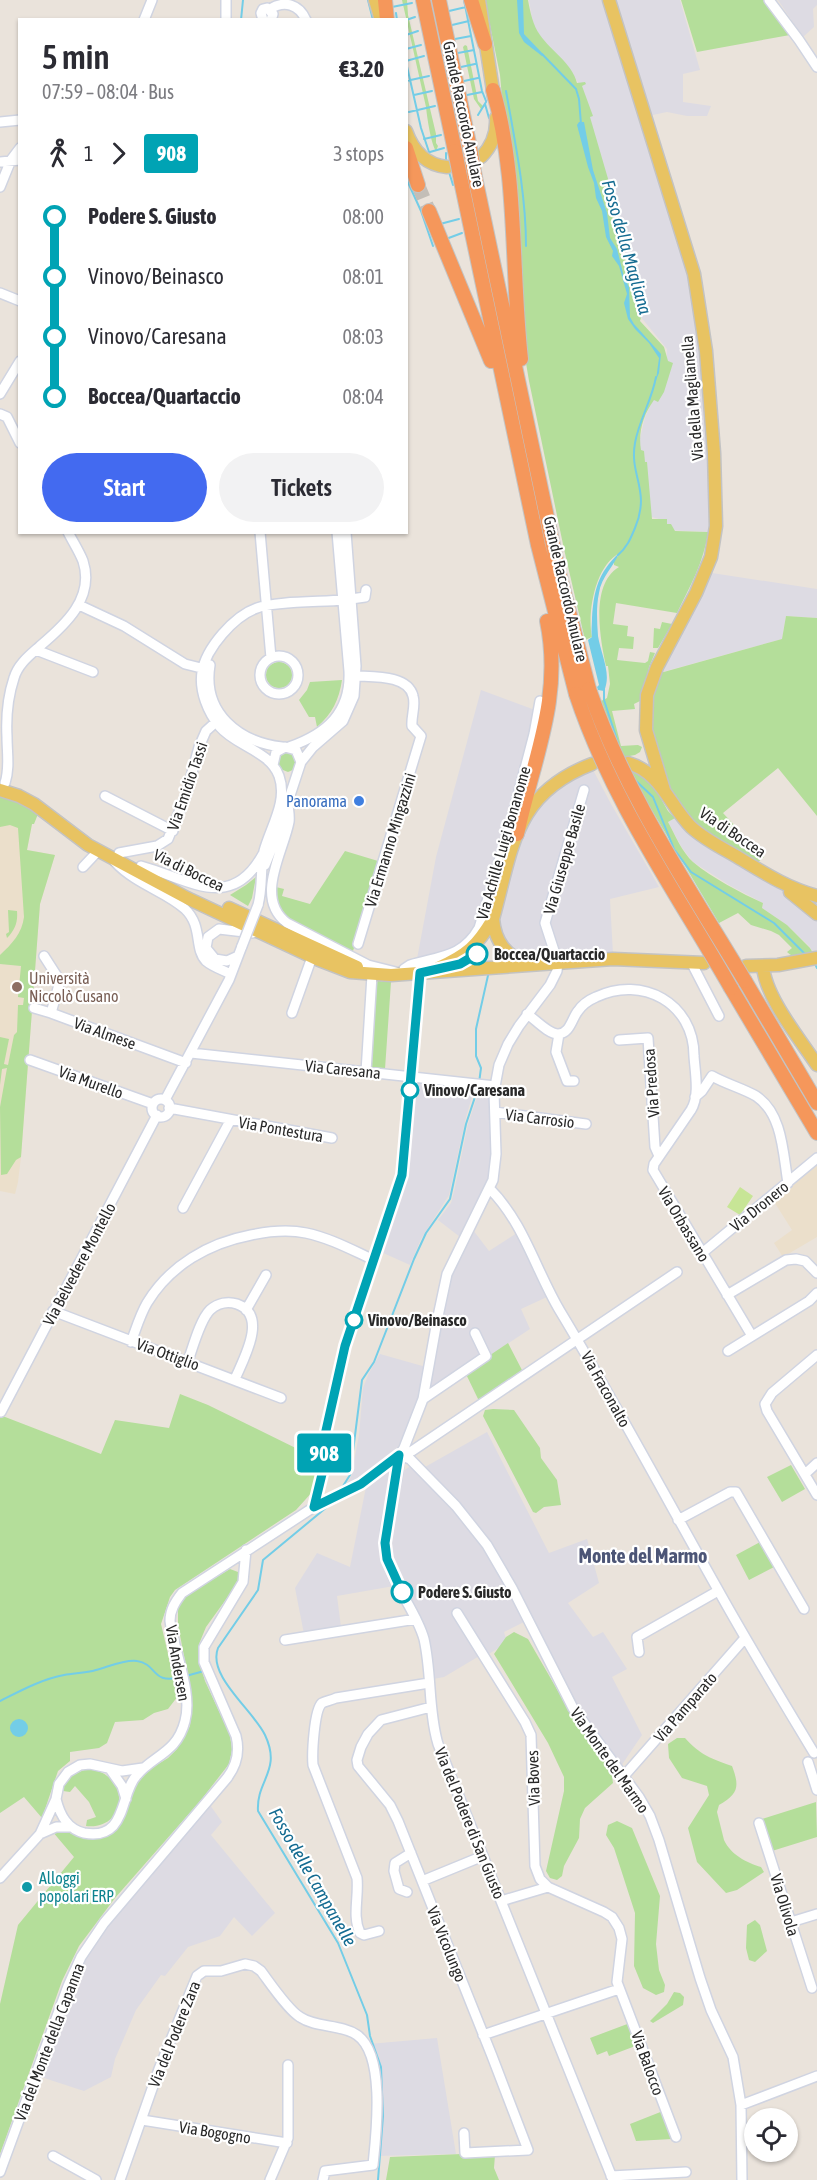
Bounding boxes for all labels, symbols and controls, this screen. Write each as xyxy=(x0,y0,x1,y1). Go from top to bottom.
text: 5 min xyxy=(42,38,109,76)
street label: Grande Raccordo Anulare xyxy=(440,39,488,189)
text: €3.20 xyxy=(339,56,384,82)
text: 07:59 – 08:04 · Bus xyxy=(42,80,174,103)
icon: walk xyxy=(42,137,75,170)
icon: forward xyxy=(102,137,135,170)
text: 908 xyxy=(156,141,186,165)
text: 1 xyxy=(84,142,93,165)
text: 3 stops xyxy=(333,142,384,165)
water label: Fosso della Magliana xyxy=(598,177,656,317)
text: Podere S. Giusto xyxy=(88,203,217,229)
text: 08:00 xyxy=(342,205,384,228)
text: Vinovo/Beinasco xyxy=(88,263,224,289)
text: 08:01 xyxy=(342,265,384,288)
text: Vinovo/Caresana xyxy=(88,323,227,349)
text: 08:03 xyxy=(342,325,384,348)
street label: Via della Maglianella xyxy=(678,335,707,461)
text: Boccea/Quartaccio xyxy=(88,383,241,409)
text: 08:04 xyxy=(342,385,384,408)
button: Start xyxy=(42,453,207,522)
button: Tickets xyxy=(219,453,384,522)
street label: Grande Raccordo Anulare xyxy=(540,514,592,664)
street label: Via Emidio Tassi xyxy=(163,739,211,833)
street label: Via Achille Luigi Bonanome xyxy=(472,764,535,922)
street label: Via Ermanno Mingazzini xyxy=(361,771,420,910)
place label: Panorama xyxy=(286,792,347,810)
marker: Panorama xyxy=(352,794,366,808)
street label: Via Giuseppe Basile xyxy=(540,802,589,917)
street label: Via di Boccea xyxy=(696,803,770,861)
street label: Via di Boccea xyxy=(151,845,227,895)
marker: Boccea/Quartaccio xyxy=(466,943,488,965)
place label: Boccea/Quartaccio xyxy=(494,945,606,963)
place label: Università Niccolò Cusano xyxy=(29,969,119,1005)
marker: Università Niccolò Cusano xyxy=(10,980,24,994)
street label: Via Almese xyxy=(71,1013,139,1053)
street label: Via Predosa xyxy=(640,1048,662,1118)
street label: Via Caresana xyxy=(304,1056,382,1082)
street label: Via Murello xyxy=(56,1062,126,1102)
marker: Vinovo/Caresana xyxy=(401,1081,419,1099)
place label: Vinovo/Caresana xyxy=(423,1081,525,1099)
street label: Via Carrosio xyxy=(504,1105,576,1131)
street label: Via Pontestura xyxy=(237,1113,325,1145)
street label: Via Dronero xyxy=(726,1177,792,1235)
street label: Via Orbassano xyxy=(655,1183,713,1265)
street label: Via Belvedere Montello xyxy=(39,1200,119,1328)
marker: Vinovo/Beinasco xyxy=(345,1311,363,1329)
place label: Vinovo/Beinasco xyxy=(367,1311,467,1329)
street label: Via Ottiglio xyxy=(134,1334,202,1375)
street label: Via Fraconalto xyxy=(578,1348,634,1430)
line badge: 908 xyxy=(290,1434,358,1472)
text: 908 xyxy=(309,1441,339,1465)
district label: Monte del Marmo xyxy=(579,1544,707,1567)
marker: Podere S. Giusto xyxy=(391,1581,413,1603)
place label: Podere S. Giusto xyxy=(418,1583,512,1601)
street label: Via Andersen xyxy=(162,1624,194,1702)
street label: Via Pamparato xyxy=(650,1668,721,1746)
street label: Via Monte del Marmo xyxy=(567,1704,653,1816)
street label: Via del Podere di San Giusto xyxy=(431,1745,509,1901)
street label: Via Boves xyxy=(523,1750,543,1806)
water label: Fosso delle Campanelle xyxy=(265,1804,361,1950)
place label: Alloggi popolari ERP xyxy=(39,1869,114,1906)
street label: Via Olivola xyxy=(767,1872,803,1938)
marker: Alloggi popolari ERP xyxy=(20,1880,34,1894)
street label: Via Vicolungo xyxy=(423,1904,470,1985)
street label: Via del Monte della Capanna xyxy=(11,1960,88,2124)
street label: Via del Podere Zara xyxy=(144,1978,204,2090)
street label: Via Balocco xyxy=(628,2028,668,2098)
map controls xyxy=(744,2108,798,2162)
button: locate xyxy=(744,2108,798,2162)
street label: Via Bogogno xyxy=(178,2117,252,2148)

